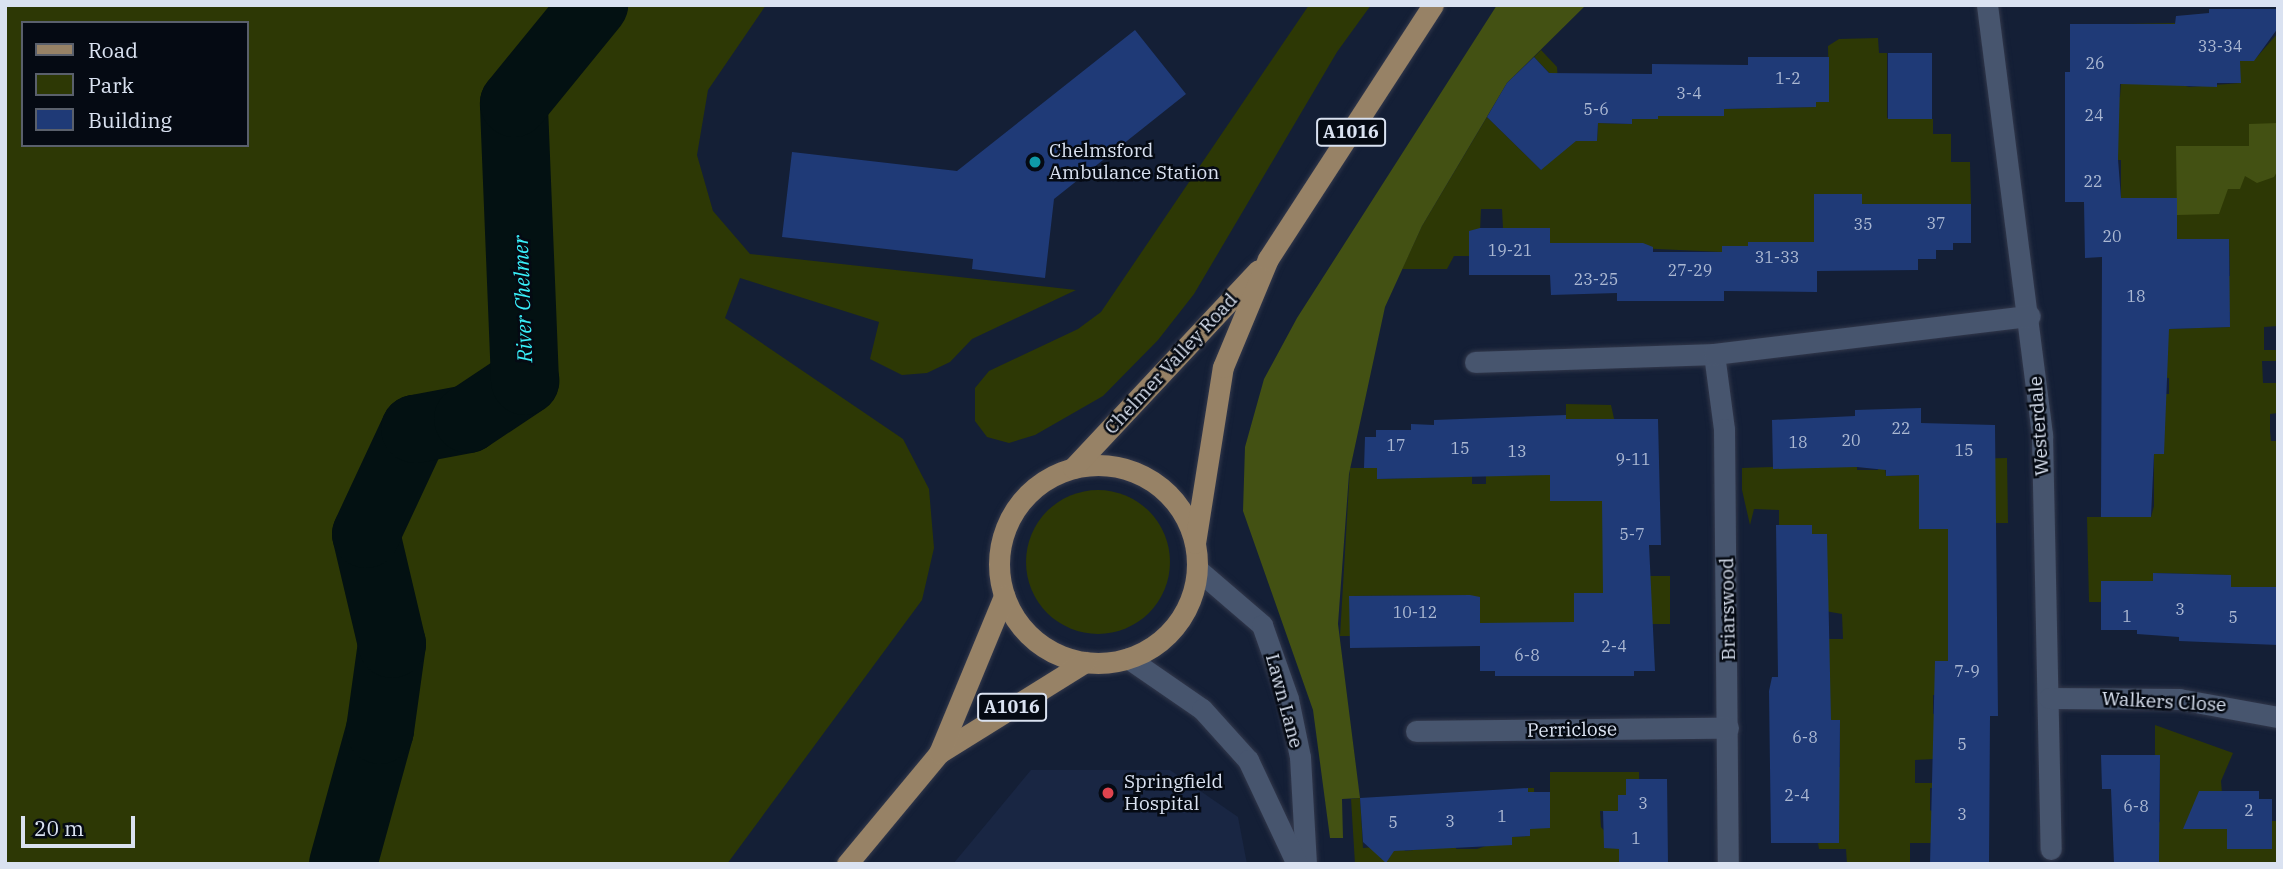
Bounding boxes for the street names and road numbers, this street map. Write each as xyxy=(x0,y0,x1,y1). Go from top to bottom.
road number: A1016 xyxy=(1316,118,1386,146)
street label: Chelmer Valley Road xyxy=(1100,289,1242,439)
street label: Westerdale xyxy=(2024,375,2054,477)
street label: Briarswood xyxy=(1716,557,1740,661)
street label: Lawn Lane xyxy=(1260,651,1308,751)
street label: Walkers Close xyxy=(2101,687,2227,717)
road number: A1016 xyxy=(977,692,1047,722)
street label: Perriclose xyxy=(1527,718,1617,742)

